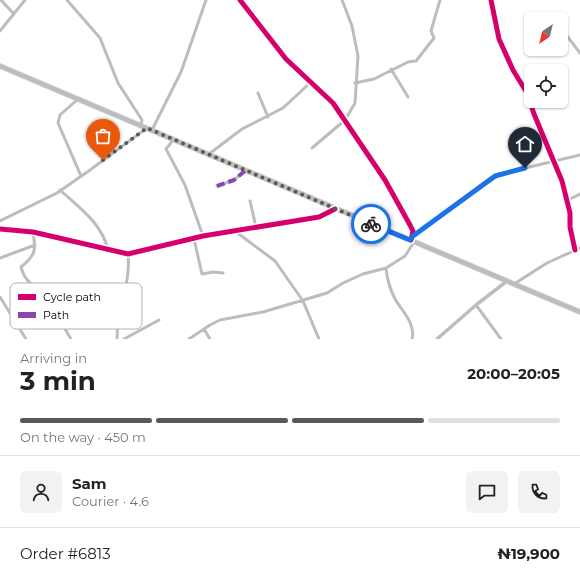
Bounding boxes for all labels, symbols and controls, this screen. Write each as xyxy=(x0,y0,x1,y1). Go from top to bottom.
north arrow xyxy=(524,12,568,56)
map controls xyxy=(524,12,568,108)
button: locate xyxy=(524,64,568,108)
pin xyxy=(86,119,120,160)
icon: bag xyxy=(92,125,114,147)
pin xyxy=(508,127,542,168)
icon: home xyxy=(514,133,536,155)
courier xyxy=(351,204,391,244)
icon: bike xyxy=(360,213,382,235)
legend xyxy=(10,283,142,329)
text: Cycle path xyxy=(43,290,101,304)
text: Path xyxy=(43,308,69,322)
text: Arriving in xyxy=(20,350,87,366)
text: 20:00–20:05 xyxy=(467,364,560,383)
text: 3 min xyxy=(20,365,96,397)
text: On the way · 450 m xyxy=(20,429,146,445)
button: person xyxy=(20,471,62,513)
button: chat xyxy=(466,471,508,513)
button: phone xyxy=(518,471,560,513)
text: Sam xyxy=(72,474,107,493)
text: Courier · 4.6 xyxy=(72,493,149,509)
text: Order #6813 xyxy=(20,544,111,563)
text: ₦19,900 xyxy=(497,544,560,563)

